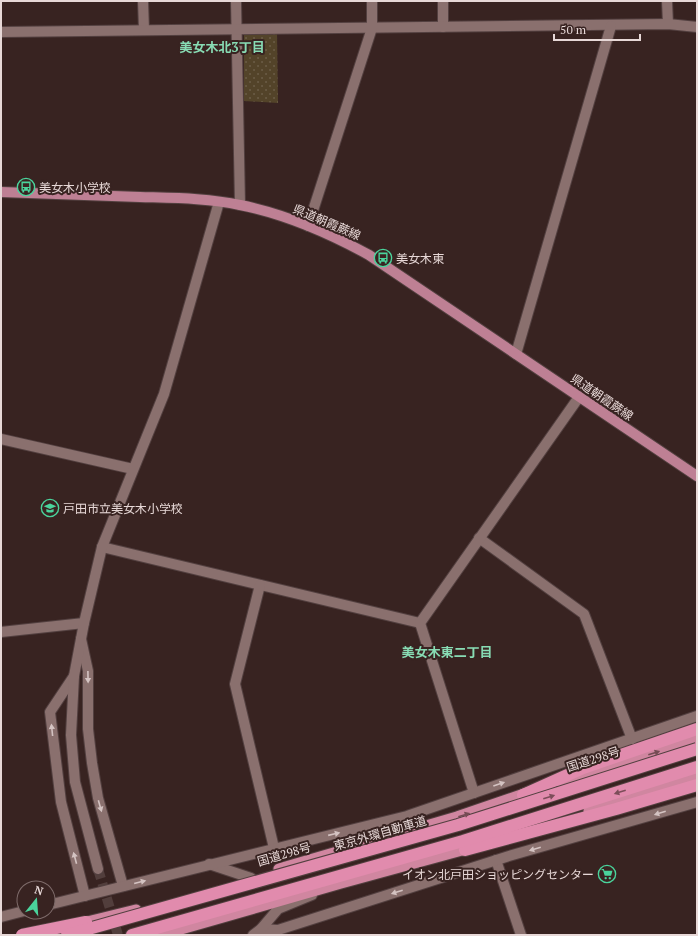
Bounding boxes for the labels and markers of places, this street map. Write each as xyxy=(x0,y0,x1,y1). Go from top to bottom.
bus stop icon: 美女木小学校 xyxy=(16,177,36,197)
place label: 美女木小学校 xyxy=(39,180,111,195)
bus stop icon: 美女木東 xyxy=(373,248,393,268)
place label: 美女木東 xyxy=(396,251,444,266)
school or university icon: 戸田市立美女木小学校 xyxy=(40,498,60,518)
place label: 戸田市立美女木小学校 xyxy=(63,501,183,516)
supermarket icon: イオン北戸田ショッピングセンター xyxy=(597,864,617,884)
place label: イオン北戸田ショッピングセンター xyxy=(402,867,594,882)

